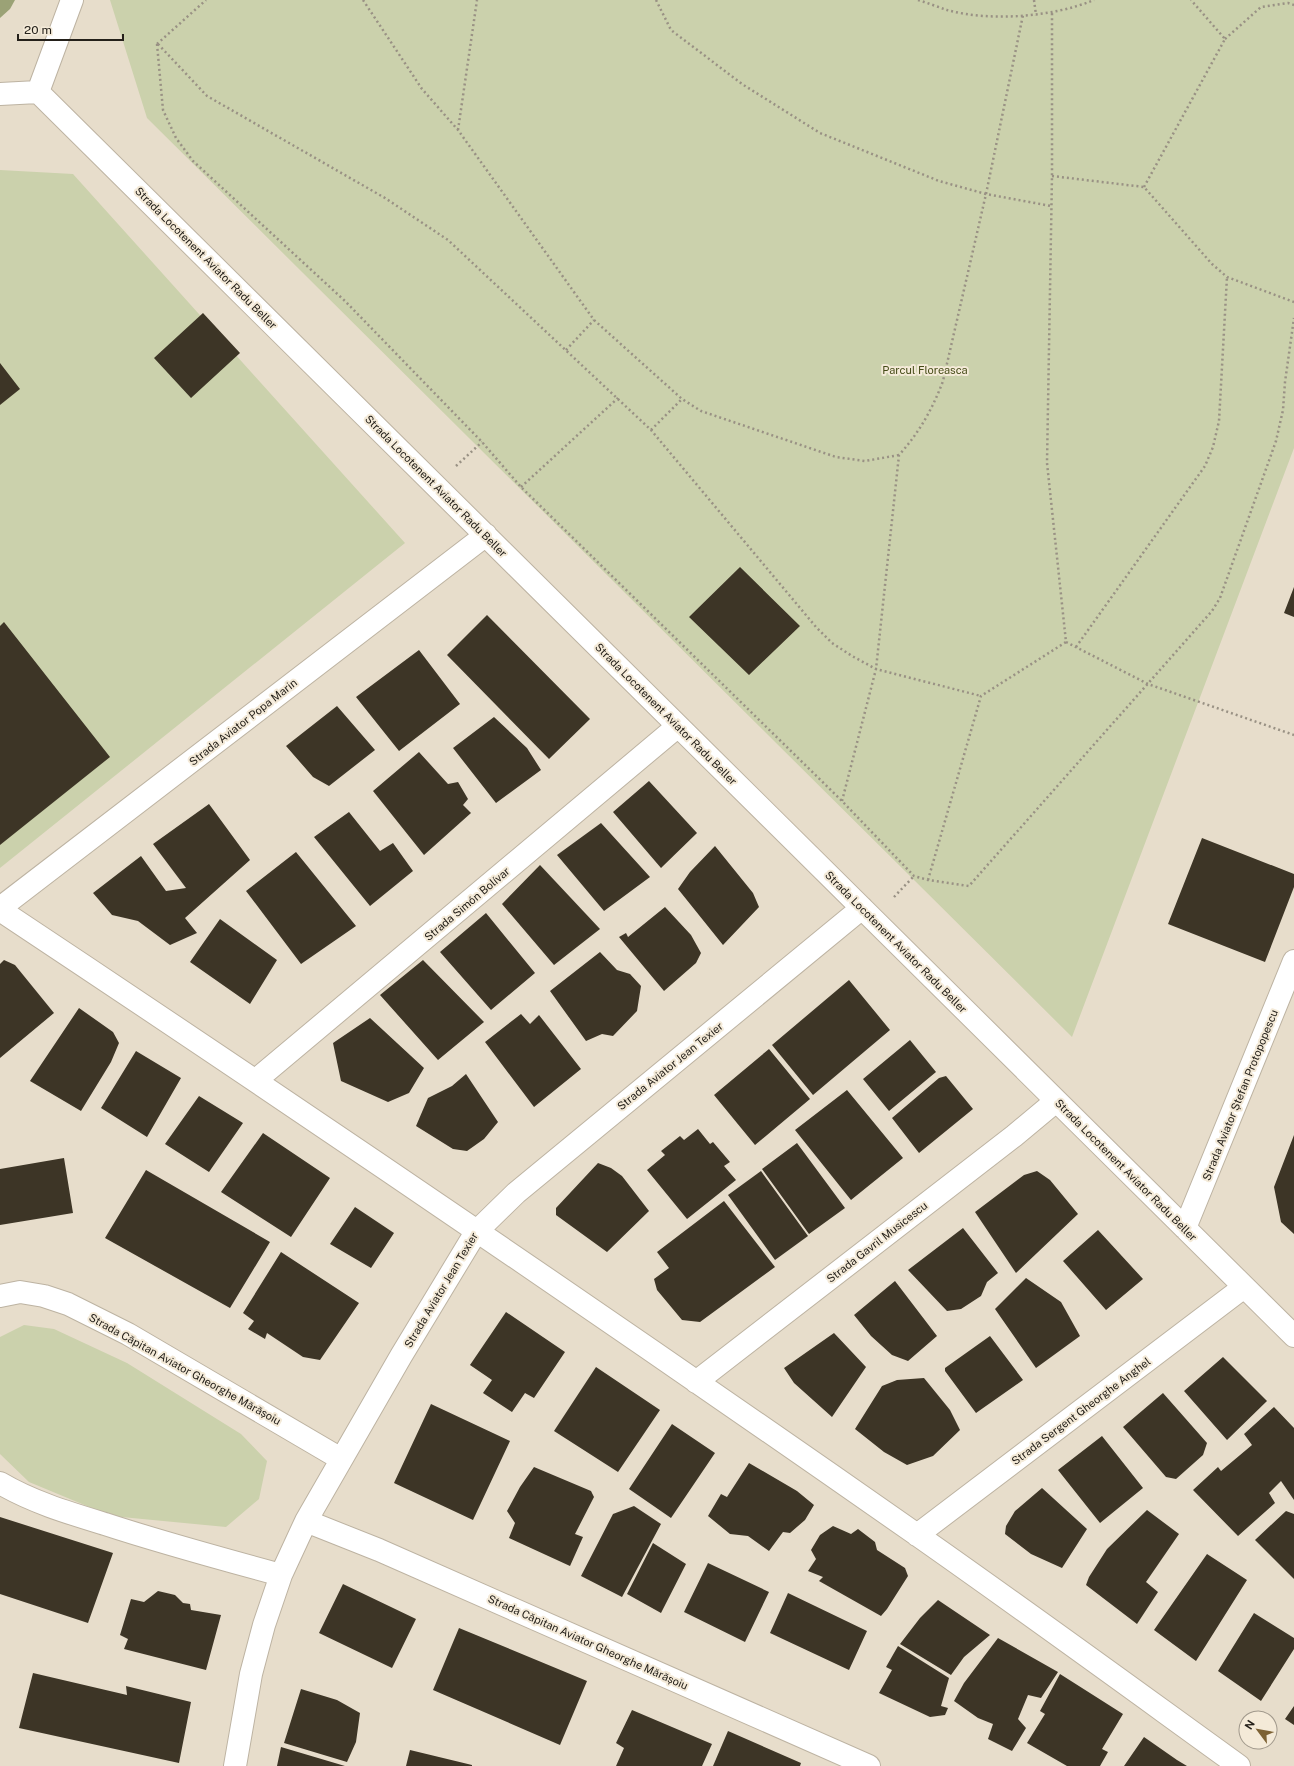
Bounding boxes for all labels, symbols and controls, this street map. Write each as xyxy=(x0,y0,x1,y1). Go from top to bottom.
scale bar xyxy=(18,16,123,42)
text: 20 m xyxy=(24,23,52,37)
street label: Strada Locotenent Aviator Radu Beller xyxy=(133,185,279,331)
park label: Parcul Floreasca xyxy=(882,364,968,376)
street label: Strada Locotenent Aviator Radu Beller xyxy=(363,413,509,559)
street label: Strada Locotenent Aviator Radu Beller xyxy=(593,641,739,787)
street label: Strada Aviator Popa Marin xyxy=(187,676,299,768)
street label: Strada Simón Bolívar xyxy=(422,865,512,943)
street label: Strada Locotenent Aviator Radu Beller xyxy=(823,869,969,1015)
street label: Strada Aviator Ștefan Protopopescu xyxy=(1200,1008,1280,1182)
street label: Strada Aviator Jean Texier xyxy=(615,1020,725,1112)
street label: Strada Locotenent Aviator Radu Beller xyxy=(1053,1097,1199,1243)
street label: Strada Gavril Musicescu xyxy=(824,1199,930,1285)
street label: Strada Aviator Jean Texier xyxy=(402,1230,480,1350)
street label: Strada Căpitan Aviator Gheorghe Mărășoiu xyxy=(87,1311,283,1427)
street label: Strada Sergent Gheorghe Anghel xyxy=(1009,1355,1153,1467)
street label: Strada Căpitan Aviator Gheorghe Mărășoiu xyxy=(486,1592,690,1692)
north arrow xyxy=(1238,1710,1278,1750)
text: N xyxy=(1242,1718,1257,1732)

